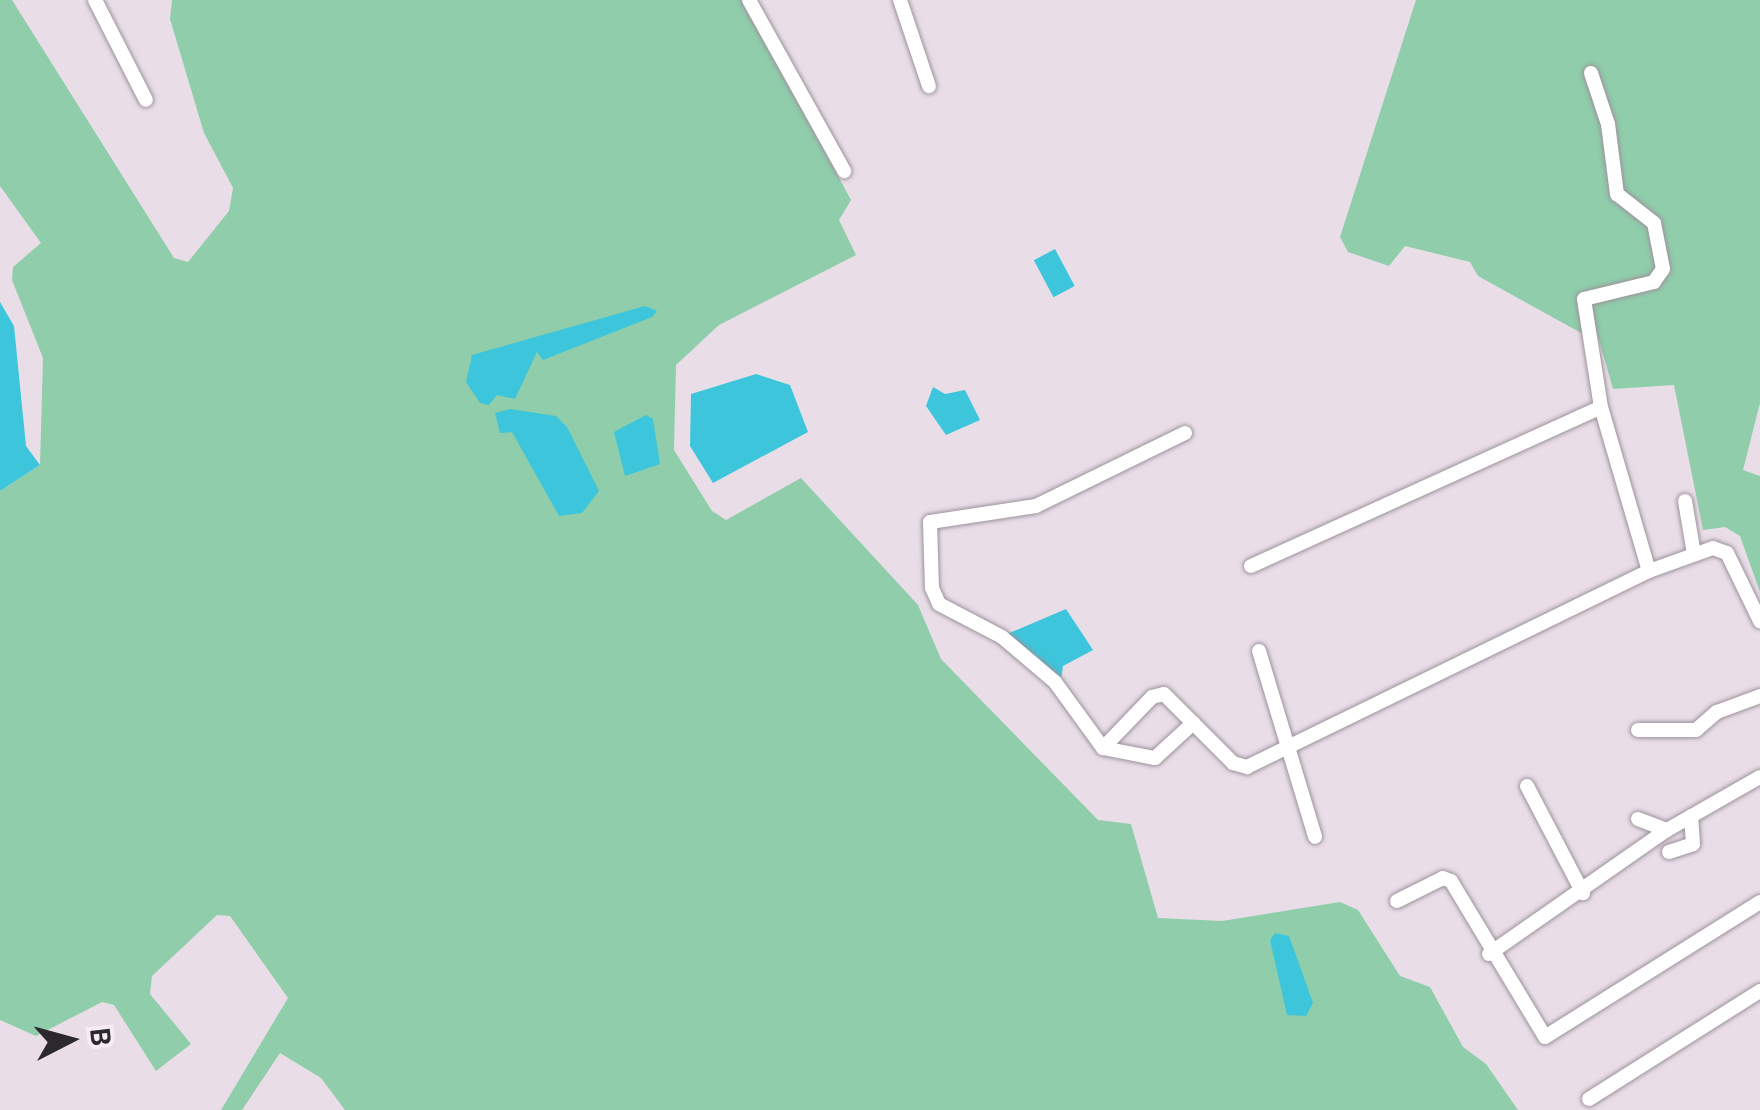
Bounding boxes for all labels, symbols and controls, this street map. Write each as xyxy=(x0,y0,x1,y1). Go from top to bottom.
north arrow xyxy=(20,990,120,1090)
text: B xyxy=(81,1026,120,1048)

